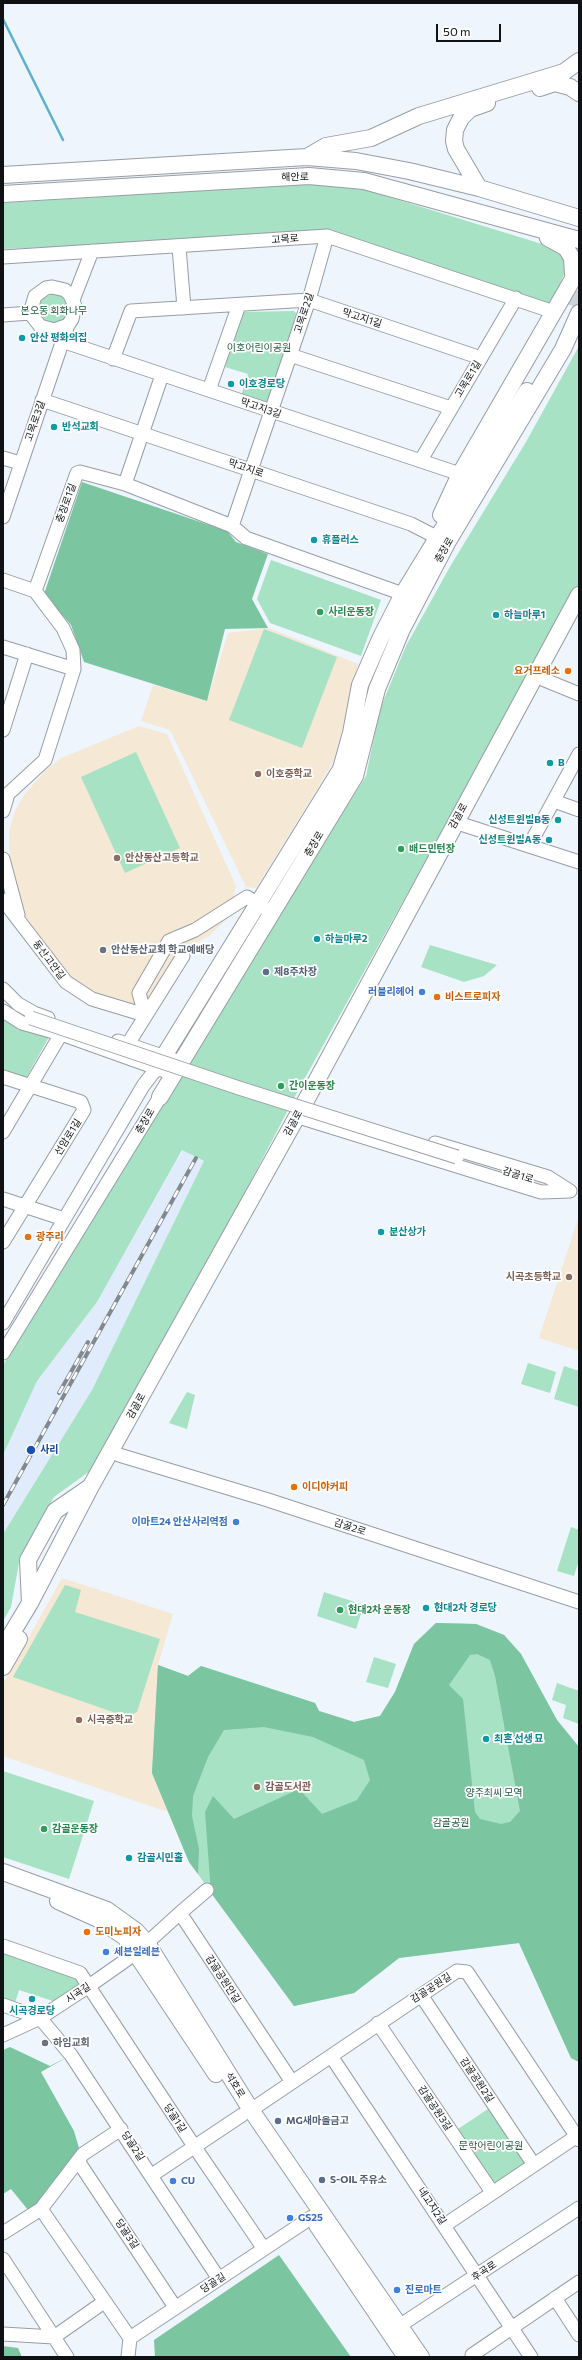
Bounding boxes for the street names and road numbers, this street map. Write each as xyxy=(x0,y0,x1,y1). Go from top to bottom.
street label: 해안로 xyxy=(281,171,309,183)
street label: 고목로 xyxy=(271,232,299,246)
street label: 고목로2길 xyxy=(292,291,316,335)
street label: 막고지1길 xyxy=(341,306,383,330)
street label: 고목로1길 xyxy=(452,358,484,400)
street label: 막고지3길 xyxy=(239,395,283,421)
street label: 고목로3길 xyxy=(22,399,48,443)
street label: 막고지로 xyxy=(227,456,265,480)
street label: 충장로1길 xyxy=(53,482,79,524)
street label: 충장로 xyxy=(432,535,456,565)
street label: 감골로 xyxy=(446,801,470,831)
street label: 충장로 xyxy=(302,829,326,859)
street label: 동산고안길 xyxy=(30,938,68,982)
street label: 충장로 xyxy=(133,1106,157,1136)
street label: 감골로 xyxy=(281,1108,305,1138)
street label: 선암로1길 xyxy=(52,1116,84,1158)
street label: 감골1로 xyxy=(501,1165,535,1185)
street label: 감골로 xyxy=(124,1391,148,1421)
street label: 감골2로 xyxy=(332,1516,368,1538)
street label: 감골공원안길 xyxy=(203,1953,243,2005)
street label: 감골공원길 xyxy=(408,1970,454,2006)
street label: 시곡길 xyxy=(63,1980,93,2006)
street label: 감골공원2길 xyxy=(458,2055,496,2105)
street label: 석호로 xyxy=(223,2070,247,2100)
street label: 감골공원3길 xyxy=(416,2083,454,2133)
street label: 당골1길 xyxy=(161,2101,189,2135)
street label: 당골2길 xyxy=(119,2129,147,2163)
street label: 네고지2길 xyxy=(415,2185,449,2227)
street label: 당골3길 xyxy=(113,2217,141,2251)
street label: 후곡로 xyxy=(469,2258,499,2284)
street label: 당골길 xyxy=(198,2270,228,2296)

